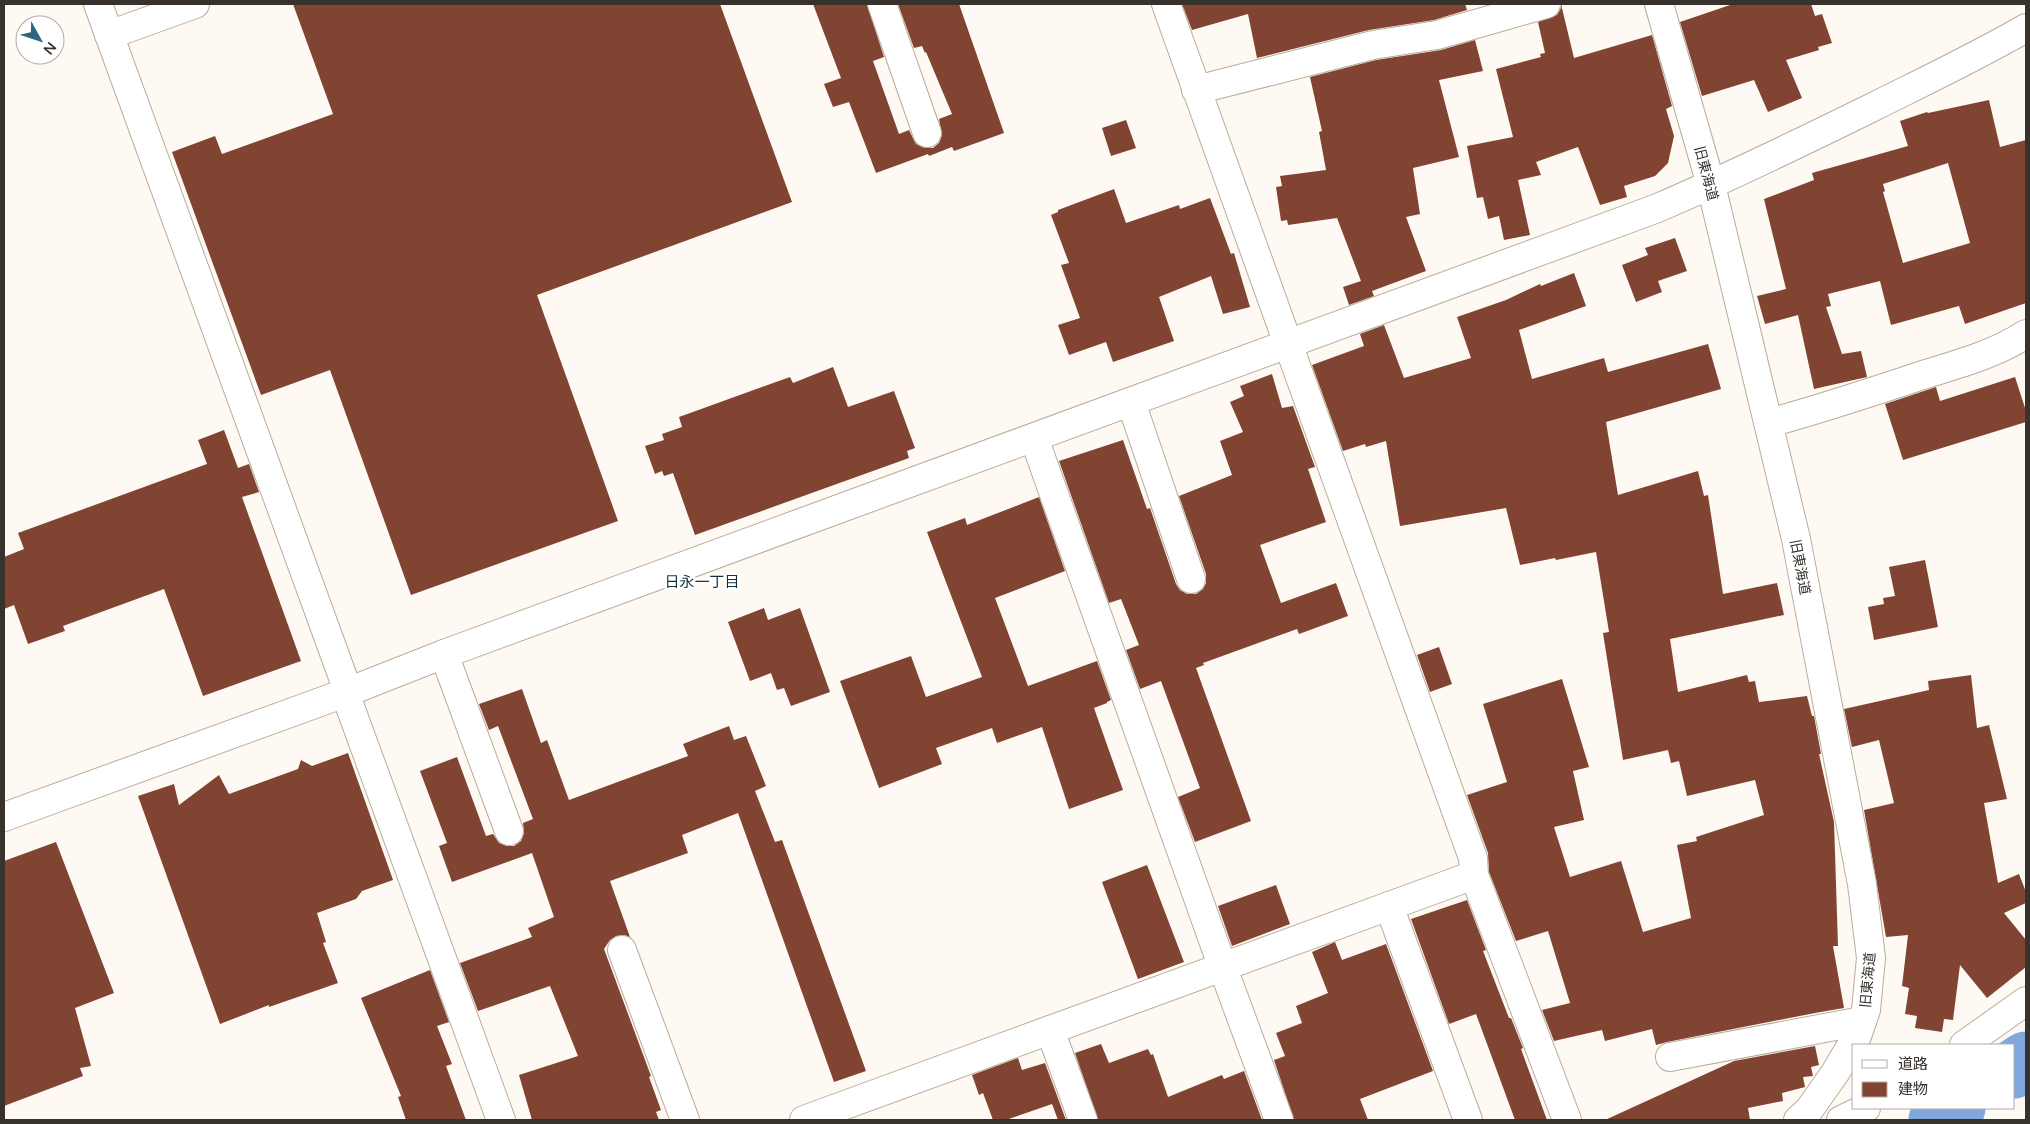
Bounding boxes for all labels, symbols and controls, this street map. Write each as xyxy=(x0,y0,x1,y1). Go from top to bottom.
north arrow xyxy=(15,15,65,65)
text: N xyxy=(40,39,60,58)
street label: 旧東海道 xyxy=(1692,144,1722,202)
street label: 旧東海道 xyxy=(1787,538,1815,596)
district label: 日永一丁目 xyxy=(664,572,740,590)
street label: 旧東海道 xyxy=(1856,951,1878,1009)
legend xyxy=(1852,1044,2015,1109)
text: 道路 xyxy=(1898,1054,1928,1072)
text: 建物 xyxy=(1898,1079,1928,1097)

